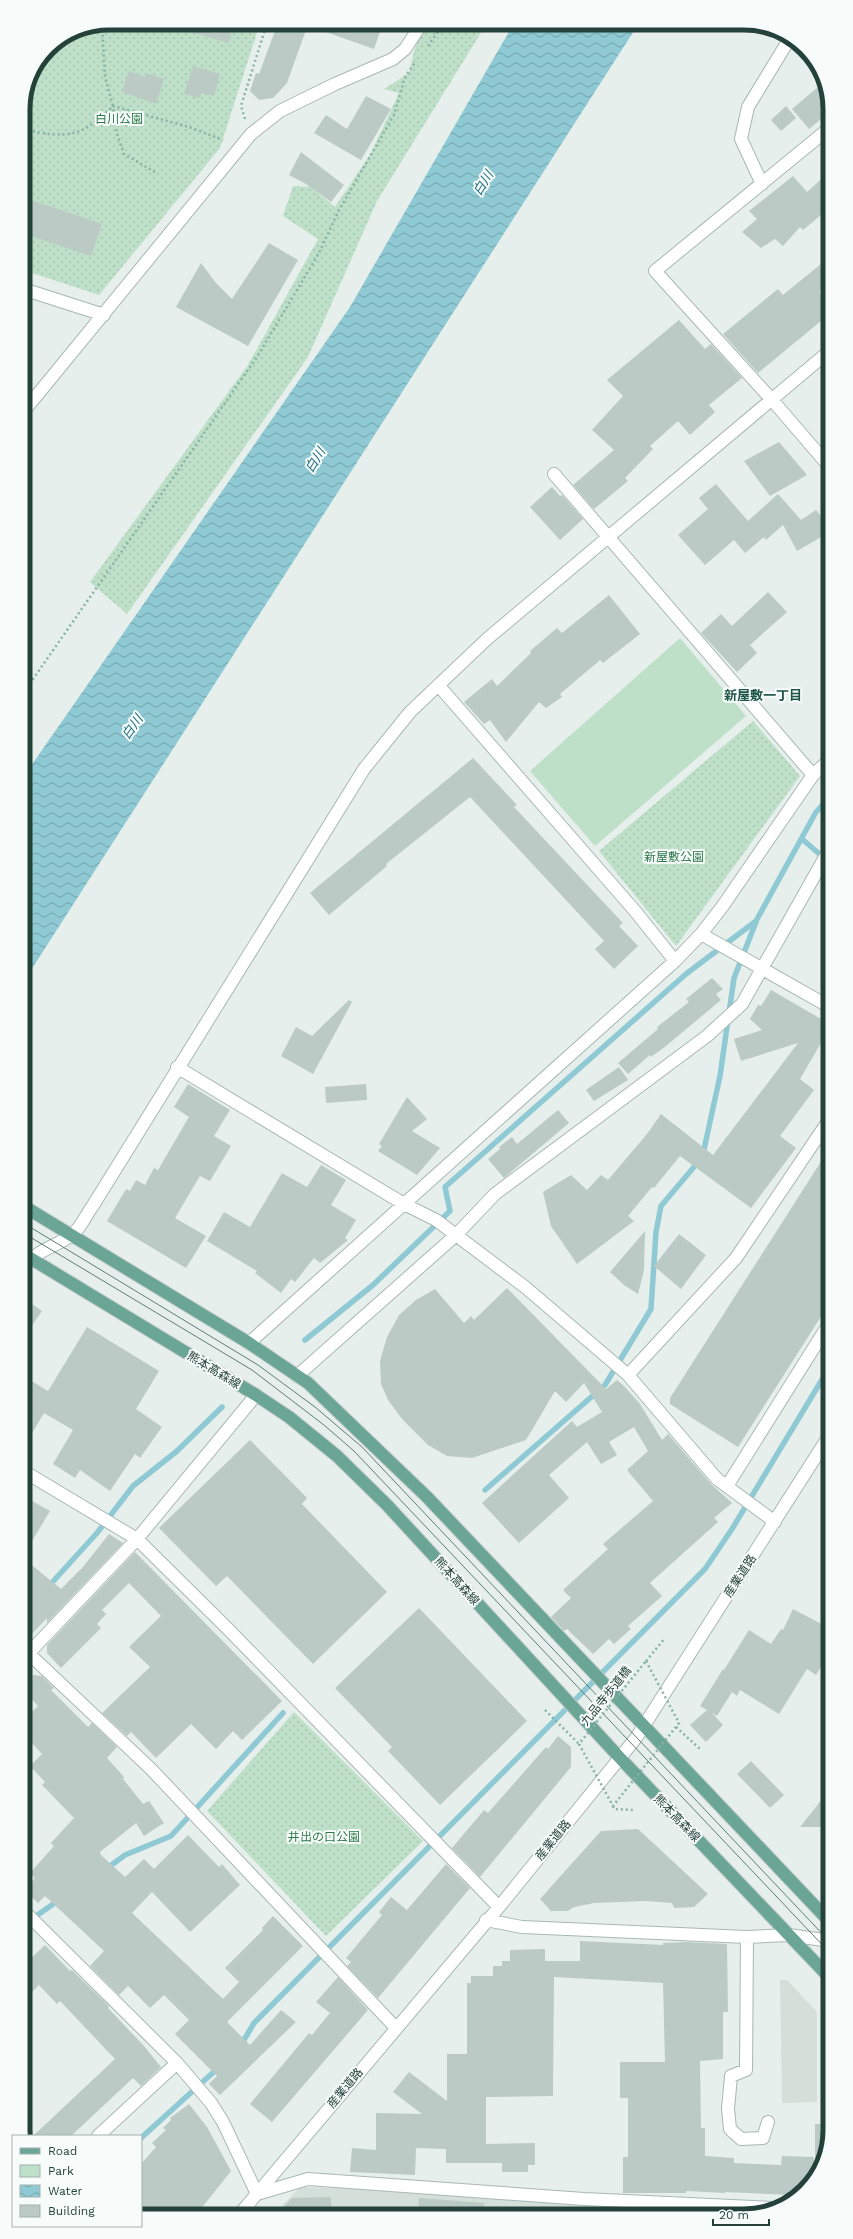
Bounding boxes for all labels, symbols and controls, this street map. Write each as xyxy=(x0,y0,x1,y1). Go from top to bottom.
park label: 白川公園 xyxy=(95,112,143,126)
water label: 白川 xyxy=(470,166,497,198)
water label: 白川 xyxy=(302,443,329,475)
district label: 新屋敷一丁目 xyxy=(724,688,802,703)
water label: 白川 xyxy=(118,710,147,742)
park label: 新屋敷公園 xyxy=(644,850,704,864)
street label: 熊本高森線 xyxy=(185,1349,243,1391)
street label: 産業道路 xyxy=(721,1552,759,1600)
street label: 熊本高森線 xyxy=(432,1554,482,1608)
street label: 九品寺歩道橋 xyxy=(578,1664,634,1728)
street label: 熊本高森線 xyxy=(651,1792,703,1844)
street label: 産業道路 xyxy=(532,1817,574,1863)
park label: 井出の口公園 xyxy=(288,1830,360,1844)
street label: 産業道路 xyxy=(324,2065,366,2111)
legend xyxy=(12,2135,142,2227)
text: Road xyxy=(48,2144,77,2158)
text: Park xyxy=(48,2164,74,2178)
text: Water xyxy=(48,2184,83,2198)
scale bar xyxy=(713,2201,769,2227)
text: Building xyxy=(48,2204,95,2218)
text: 20 m xyxy=(719,2208,749,2222)

